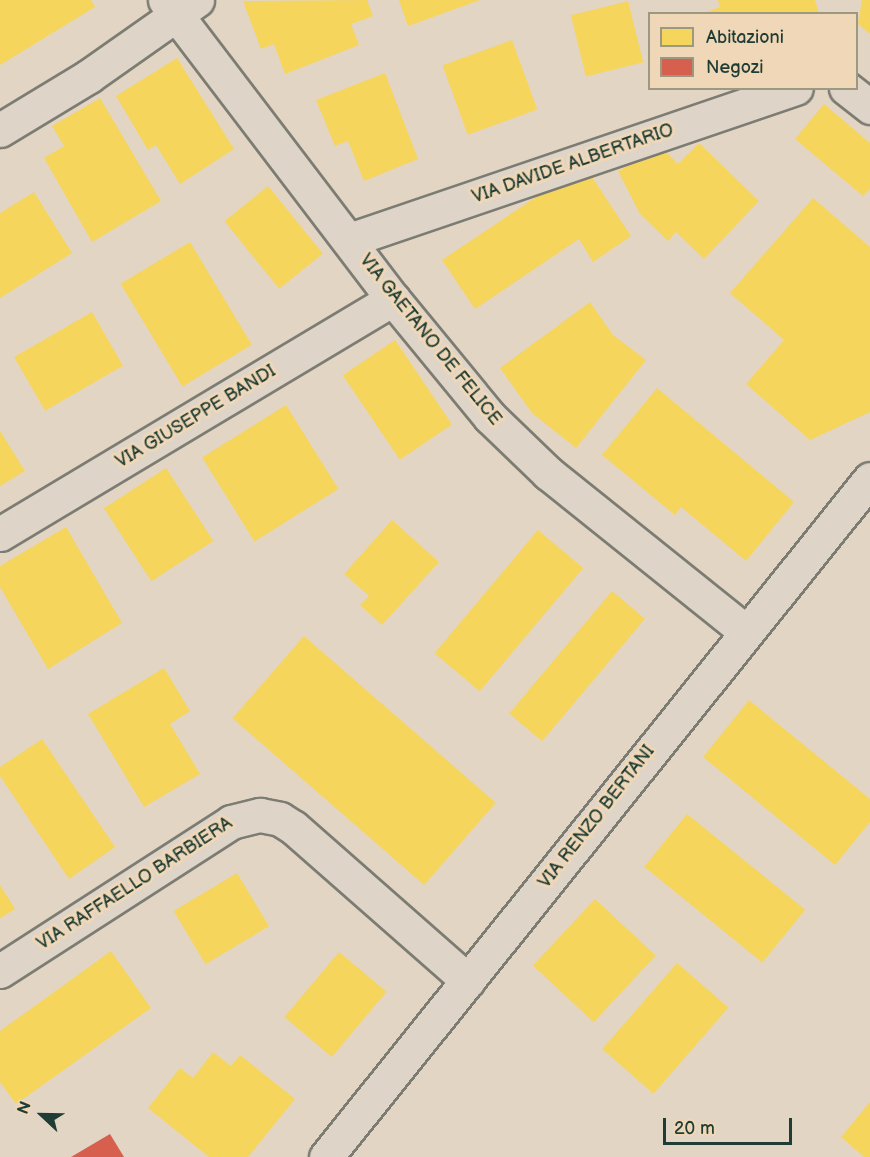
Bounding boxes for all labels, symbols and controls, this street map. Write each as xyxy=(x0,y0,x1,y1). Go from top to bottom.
legend xyxy=(648,12,858,90)
text: Abitazioni xyxy=(706,27,784,48)
text: Negozi xyxy=(706,57,764,78)
street label: VIA DAVIDE ALBERTARIO xyxy=(469,119,677,209)
street label: VIA GAETANO DE FELICE xyxy=(354,250,506,430)
street label: VIA GIUSEPPE BANDI xyxy=(112,361,280,473)
street label: VIA RENZO BERTANI xyxy=(534,741,660,893)
street label: VIA RAFFAELLO BARBIERA xyxy=(33,813,237,955)
north arrow xyxy=(12,1085,72,1145)
text: N xyxy=(14,1099,36,1117)
scale bar xyxy=(666,1106,795,1144)
text: 20 m xyxy=(674,1118,715,1139)

